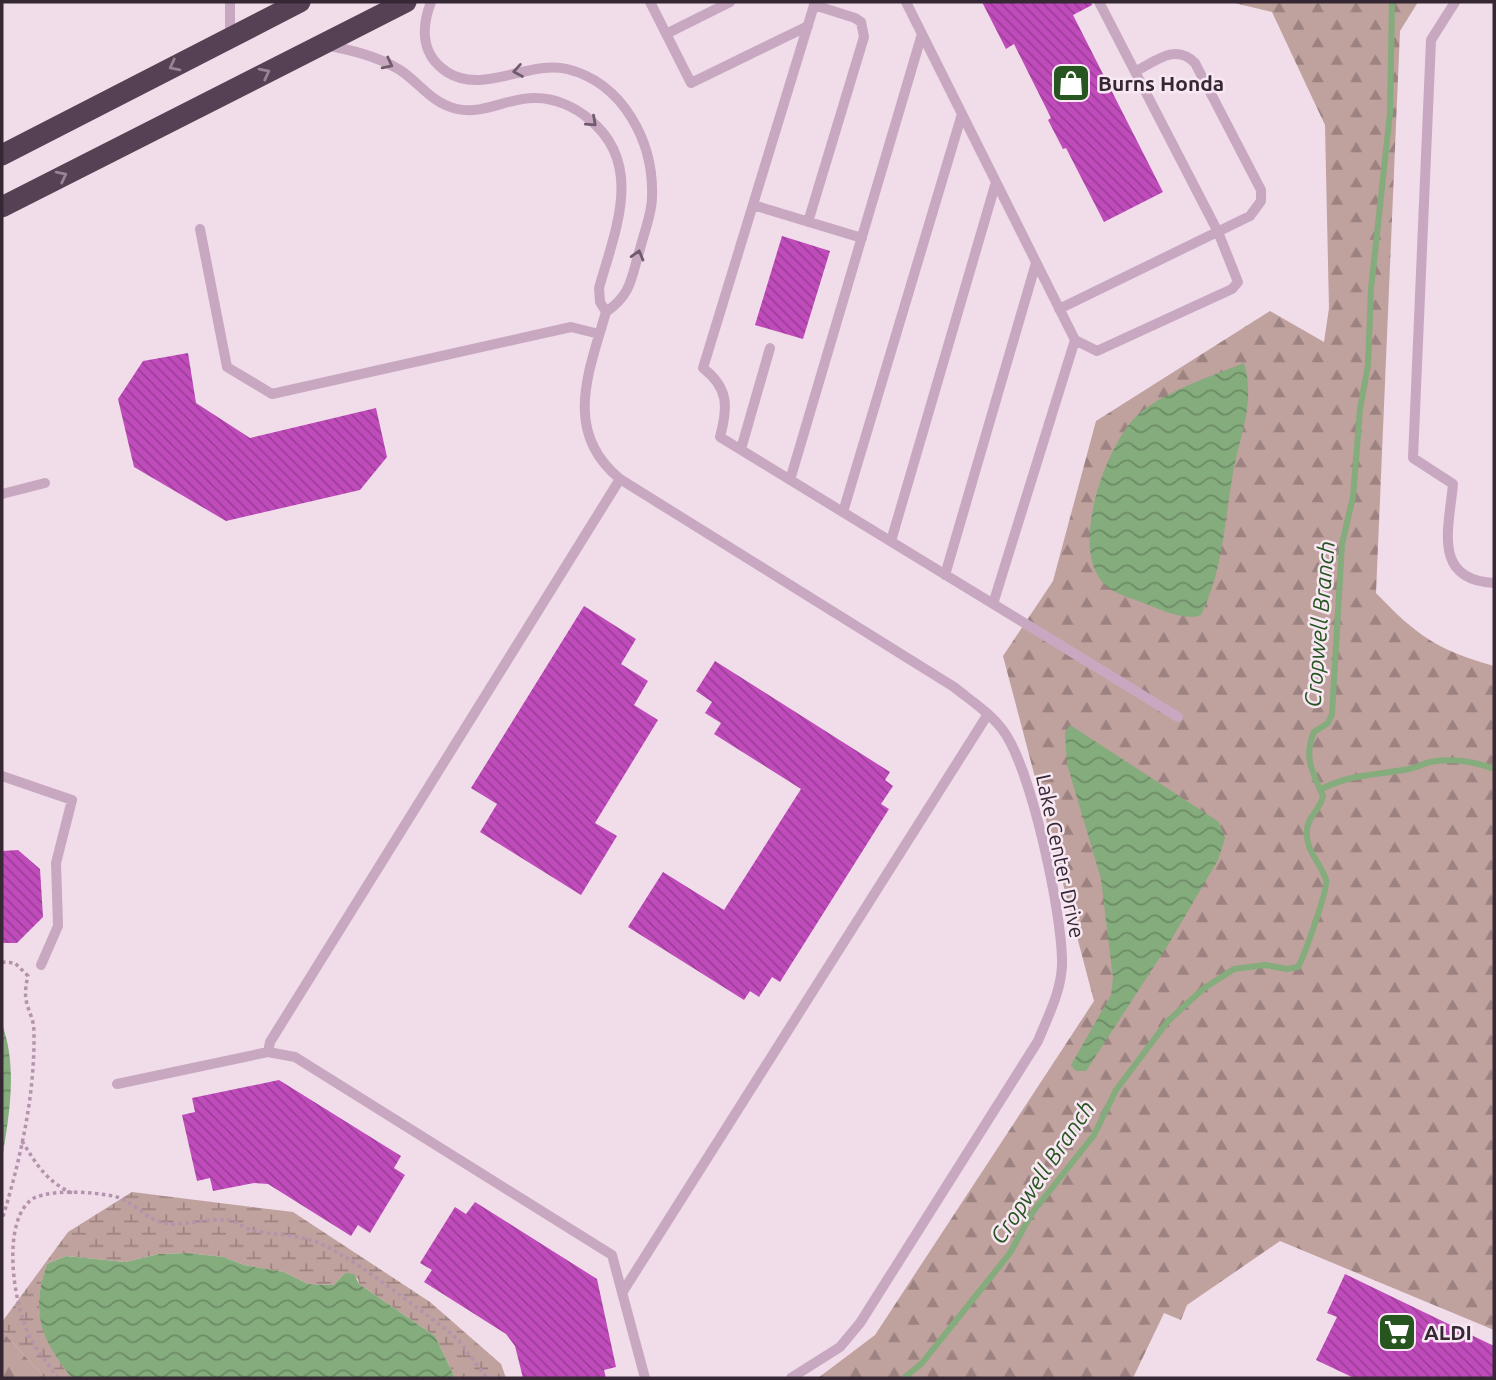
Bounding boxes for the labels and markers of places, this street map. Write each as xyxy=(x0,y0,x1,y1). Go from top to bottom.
shop icon: Burns Honda xyxy=(1050,62,1092,104)
place label: Burns Honda xyxy=(1098,71,1224,95)
supermarket icon: ALDI xyxy=(1376,1311,1418,1353)
place label: ALDI xyxy=(1424,1320,1472,1344)

